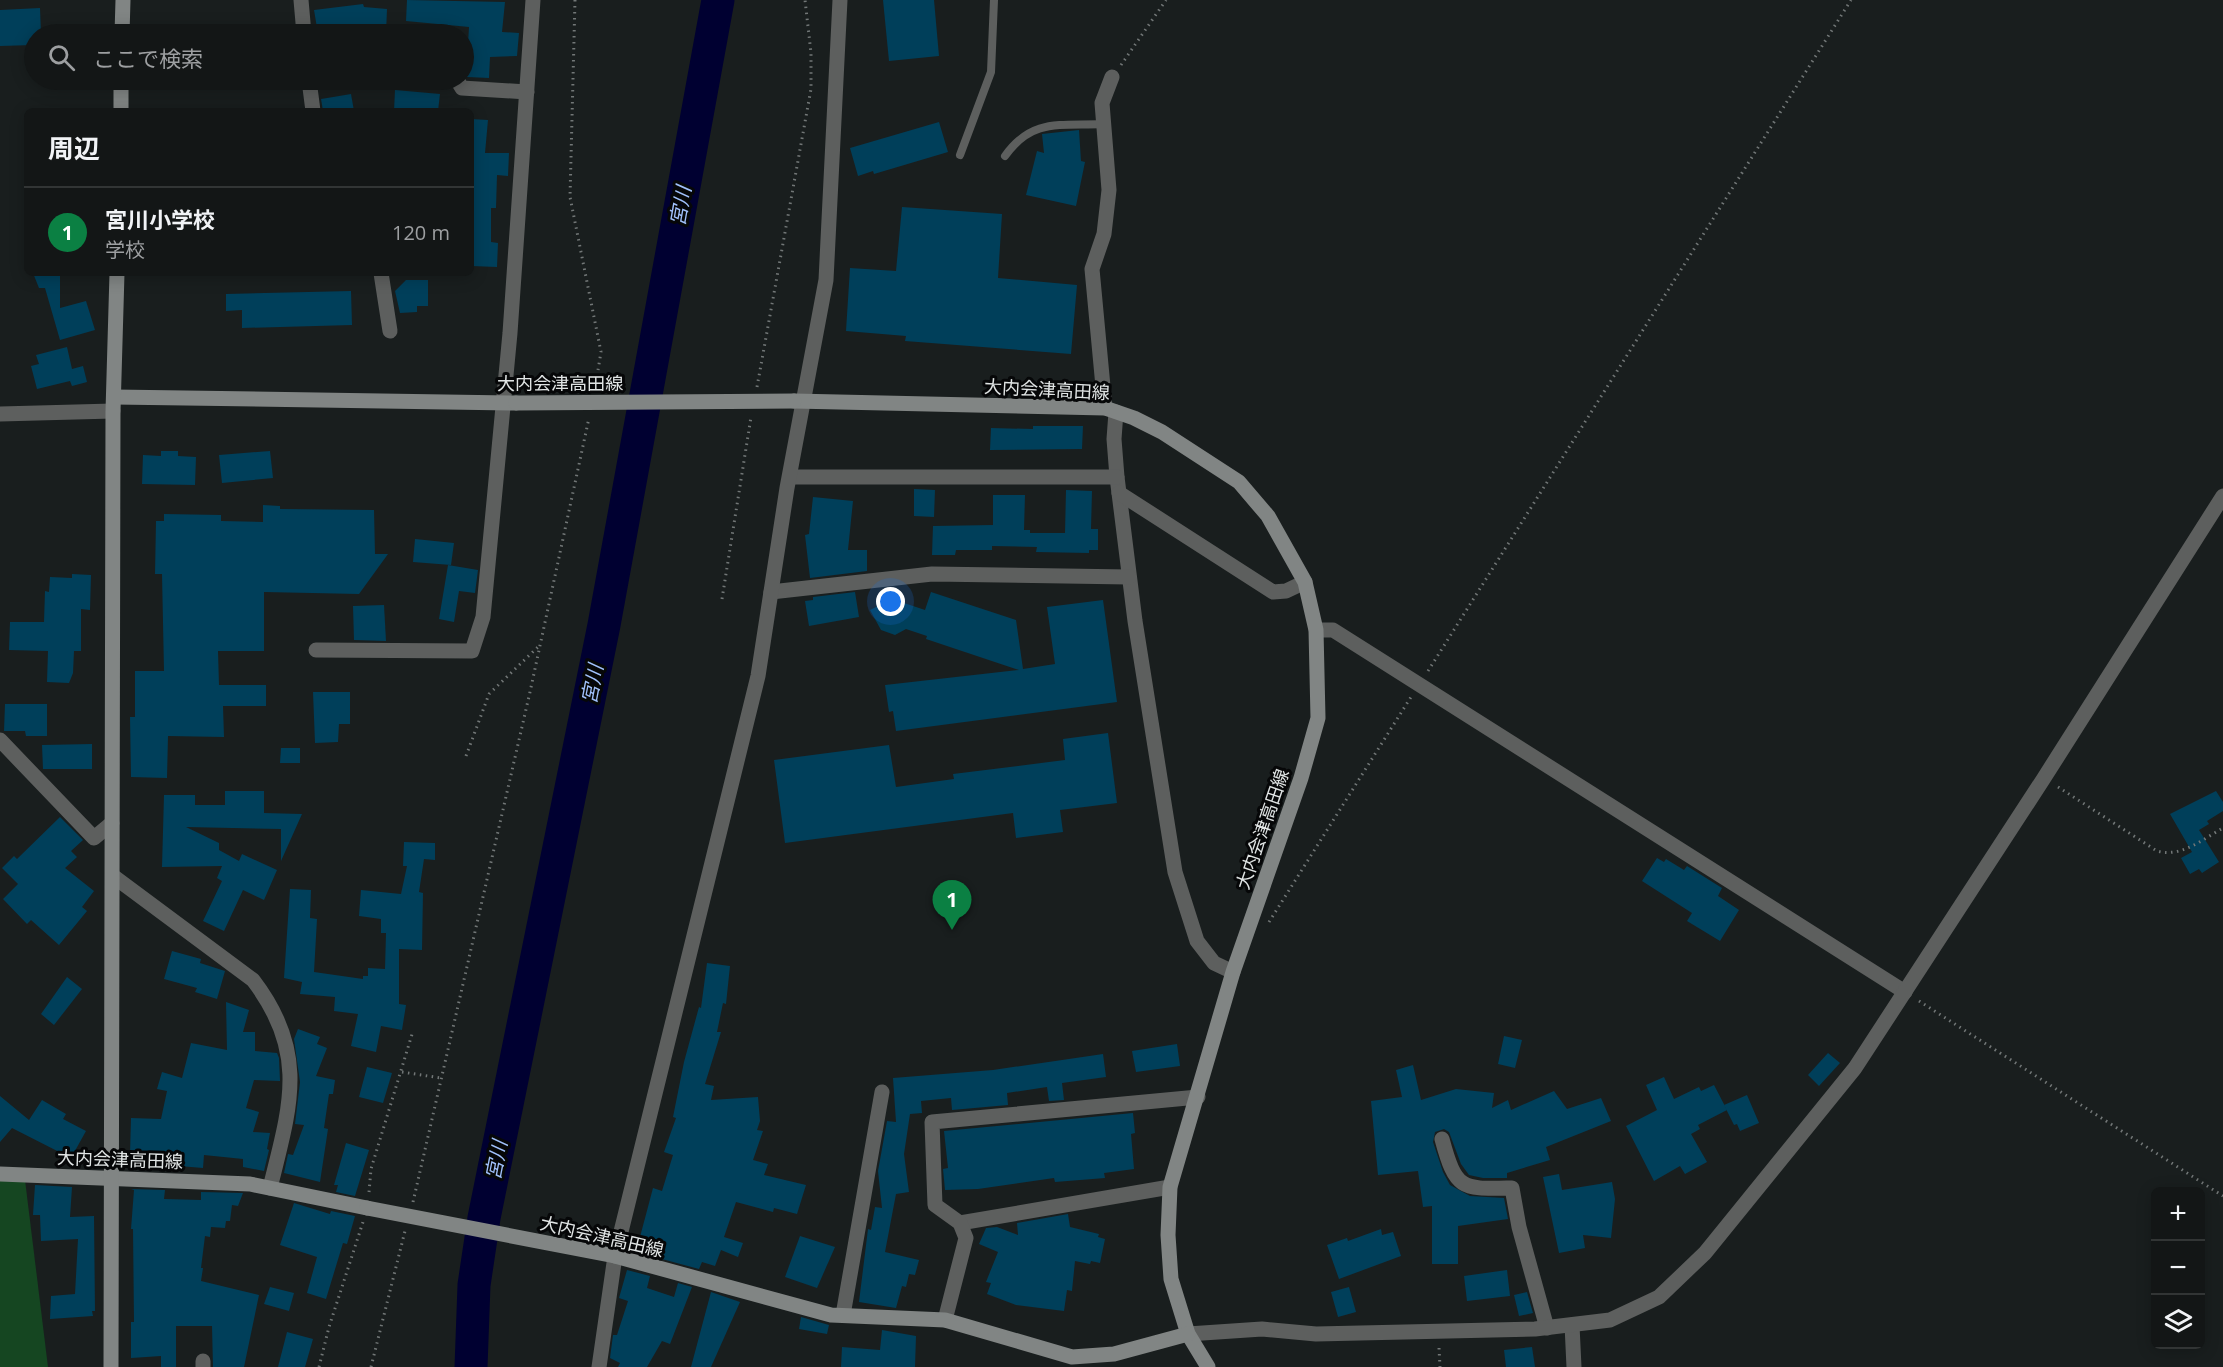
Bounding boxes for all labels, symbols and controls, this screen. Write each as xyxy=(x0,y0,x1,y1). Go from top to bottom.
search box xyxy=(24,24,474,90)
icon: search xyxy=(45,41,78,74)
text: ここで検索 xyxy=(93,43,203,73)
text: 周辺 xyxy=(48,130,100,166)
water label: 宮川 xyxy=(663,182,697,228)
text: 宮川小学校 xyxy=(105,204,215,234)
text: 1 xyxy=(62,219,73,246)
text: 120 m xyxy=(392,219,450,246)
text: 学校 xyxy=(105,236,145,263)
street label: 大内会津高田線 xyxy=(497,371,623,395)
street label: 大内会津高田線 xyxy=(983,374,1111,404)
your location xyxy=(876,587,905,616)
water label: 宮川 xyxy=(575,660,609,706)
street label: 大内会津高田線 xyxy=(1230,766,1294,892)
pin: 1 xyxy=(932,880,972,930)
water label: 宮川 xyxy=(479,1136,513,1182)
street label: 大内会津高田線 xyxy=(57,1145,183,1173)
map controls xyxy=(2151,1187,2205,1349)
button: + xyxy=(2151,1187,2205,1241)
street label: 大内会津高田線 xyxy=(538,1210,666,1262)
button: − xyxy=(2151,1241,2205,1295)
button: layers xyxy=(2151,1295,2205,1349)

